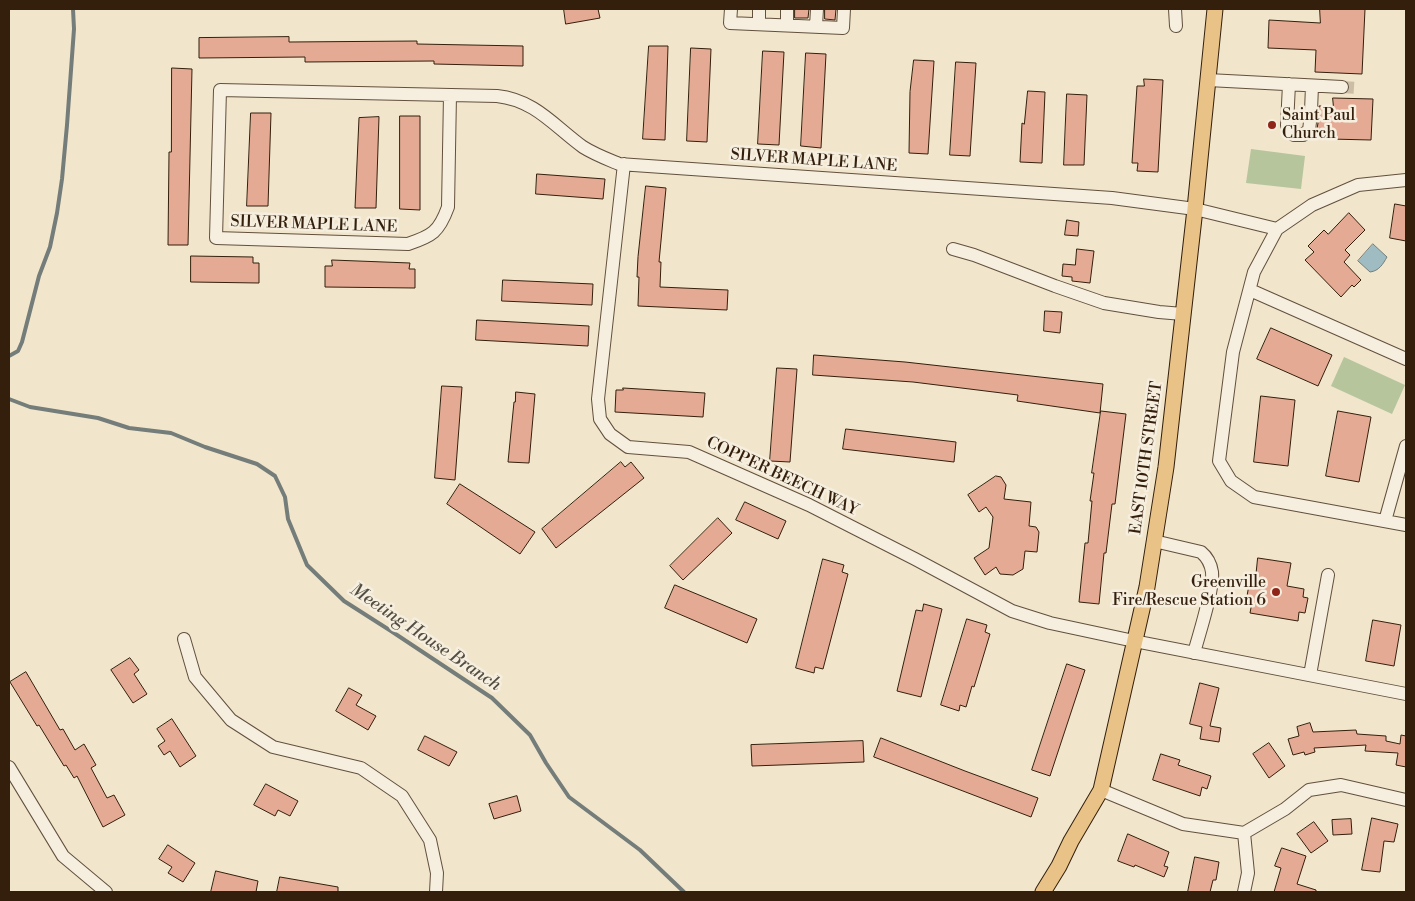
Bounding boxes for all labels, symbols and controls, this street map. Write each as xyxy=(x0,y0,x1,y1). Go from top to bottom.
place label: Saint Paul Church xyxy=(1282,106,1355,144)
marker: Saint Paul Church xyxy=(1266,119,1278,131)
street label: SILVER MAPLE LANE xyxy=(730,146,898,176)
street label: SILVER MAPLE LANE xyxy=(230,212,398,238)
street label: EAST 10TH STREET xyxy=(1127,380,1167,536)
street label: COPPER BEECH WAY xyxy=(703,433,861,521)
place label: Greenville Fire/Rescue Station 6 xyxy=(1112,573,1266,611)
water label: Meeting House Branch xyxy=(345,579,505,697)
marker: Greenville Fire/Rescue Station 6 xyxy=(1270,586,1282,598)

